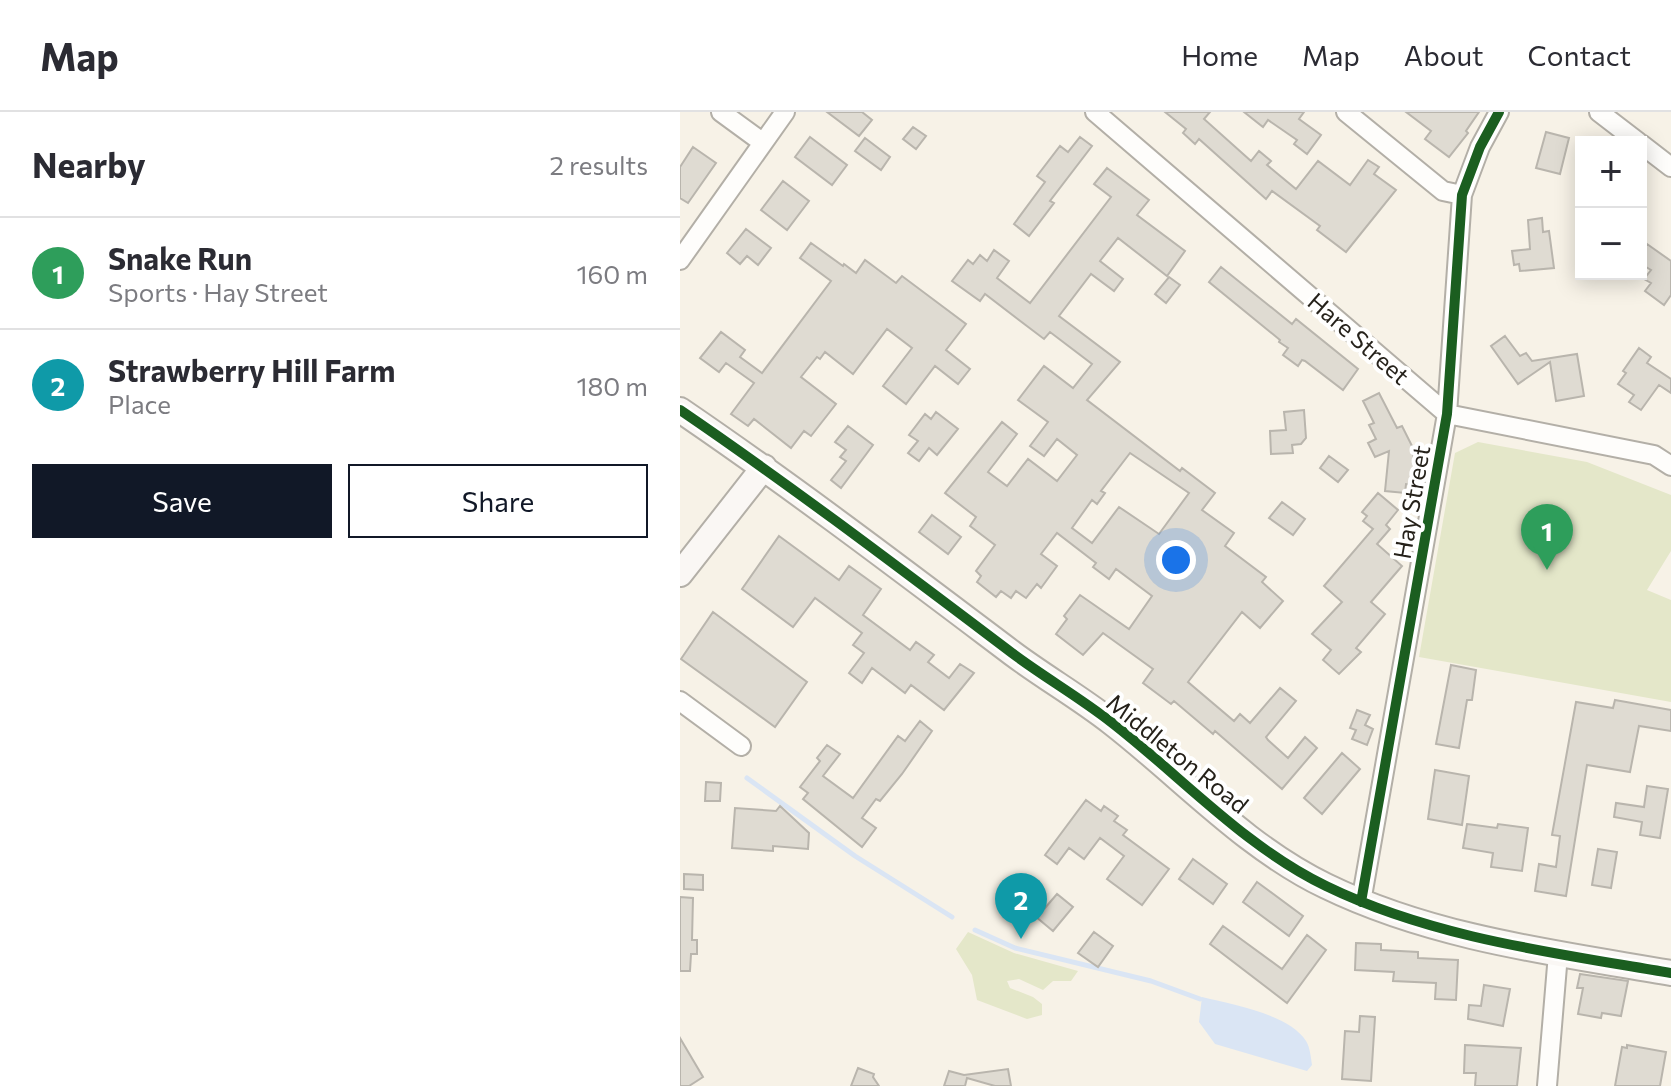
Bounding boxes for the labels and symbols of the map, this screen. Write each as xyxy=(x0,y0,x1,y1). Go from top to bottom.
street label: Hare Street xyxy=(1302,286,1416,390)
street label: Hay Street xyxy=(1387,443,1435,561)
pin: 1 xyxy=(1521,504,1573,570)
your location xyxy=(1156,540,1196,580)
street label: Middleton Road xyxy=(1101,687,1255,819)
pin: 2 xyxy=(995,873,1047,939)

